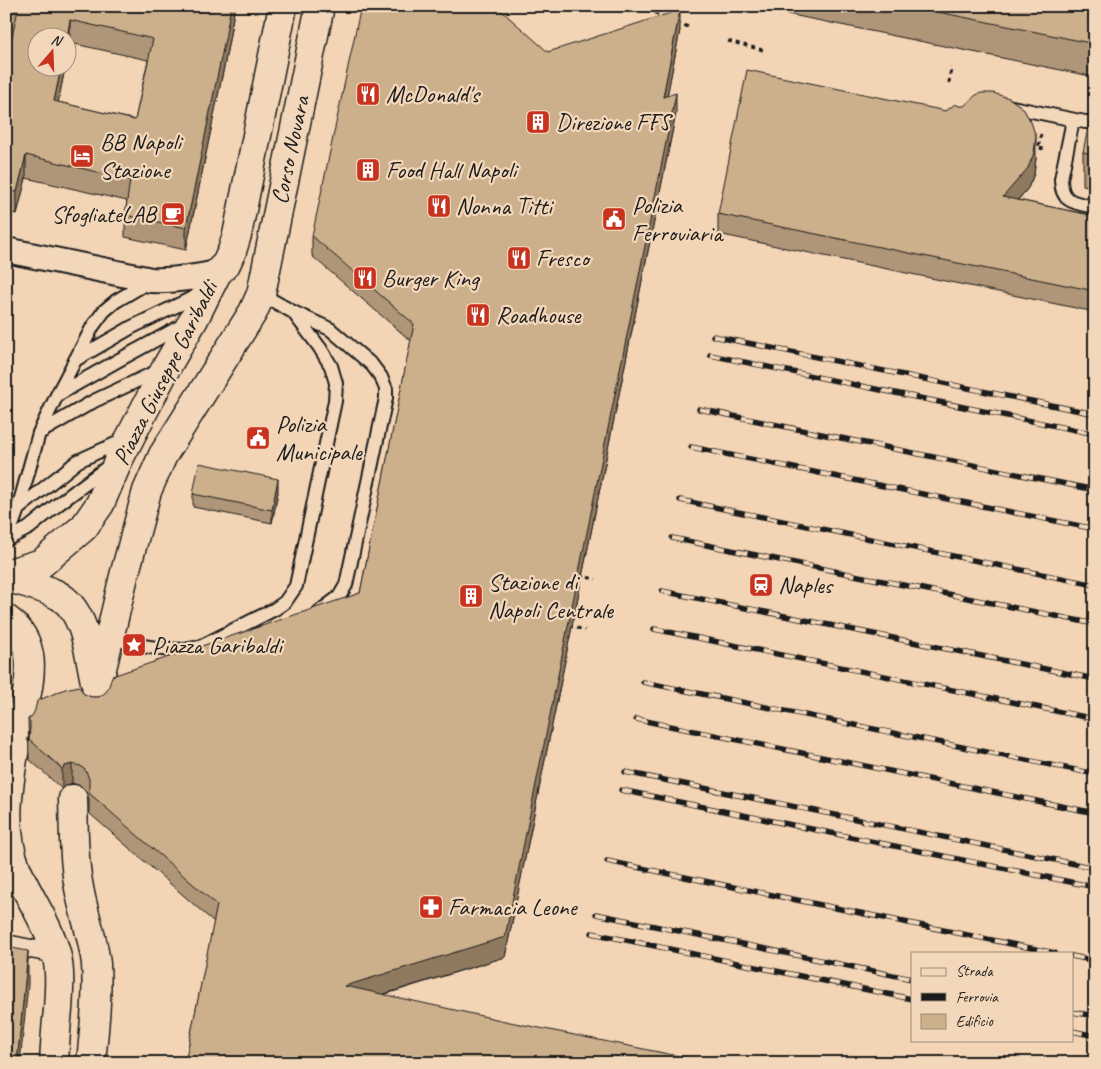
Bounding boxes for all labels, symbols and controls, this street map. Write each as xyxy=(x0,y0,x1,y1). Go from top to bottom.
north arrow xyxy=(28,28,78,78)
text: N xyxy=(49,31,65,50)
place label: McDonald's xyxy=(386,79,482,109)
restaurant icon: McDonald's xyxy=(355,81,381,107)
street label: Corso Novara xyxy=(264,92,316,207)
place label: Direzione FFS xyxy=(556,107,673,137)
building icon: Direzione FFS xyxy=(525,109,551,135)
place label: BB Napoli Stazione xyxy=(100,127,184,185)
hotel icon: BB Napoli Stazione xyxy=(69,143,95,169)
place label: Food Hall Napoli xyxy=(386,155,520,185)
building icon: Food Hall Napoli xyxy=(355,157,381,183)
place label: Polizia Ferroviaria xyxy=(632,190,724,248)
place label: Nonna Titti xyxy=(456,191,554,221)
restaurant icon: Nonna Titti xyxy=(426,193,452,219)
place label: SfogliateLAB xyxy=(51,199,158,229)
cafe icon: SfogliateLAB xyxy=(160,201,186,227)
public building icon: Polizia Ferroviaria xyxy=(601,206,627,232)
place label: Fresco xyxy=(536,243,591,273)
restaurant icon: Fresco xyxy=(506,245,532,271)
place label: Burger King xyxy=(382,263,481,293)
restaurant icon: Burger King xyxy=(352,265,378,291)
street label: Piazza Giuseppe Garibaldi xyxy=(106,274,225,470)
place label: Roadhouse xyxy=(496,300,583,330)
restaurant icon: Roadhouse xyxy=(465,302,491,328)
place label: Polizia Municipale xyxy=(276,409,364,467)
public building icon: Polizia Municipale xyxy=(245,425,271,451)
place label: Stazione di Napoli Centrale xyxy=(488,567,615,625)
place label: Naples xyxy=(778,570,834,600)
station icon: Naples xyxy=(748,572,774,598)
building icon: Stazione di Napoli Centrale xyxy=(458,583,484,609)
place label: Piazza Garibaldi xyxy=(152,630,284,660)
place icon: Piazza Garibaldi xyxy=(121,632,147,658)
place label: Farmacia Leone xyxy=(448,892,579,922)
pharmacy icon: Farmacia Leone xyxy=(418,894,444,920)
legend xyxy=(911,952,1074,1042)
text: Strada xyxy=(956,962,993,981)
text: Ferrovia xyxy=(956,988,999,1007)
text: Edificio xyxy=(956,1012,994,1031)

